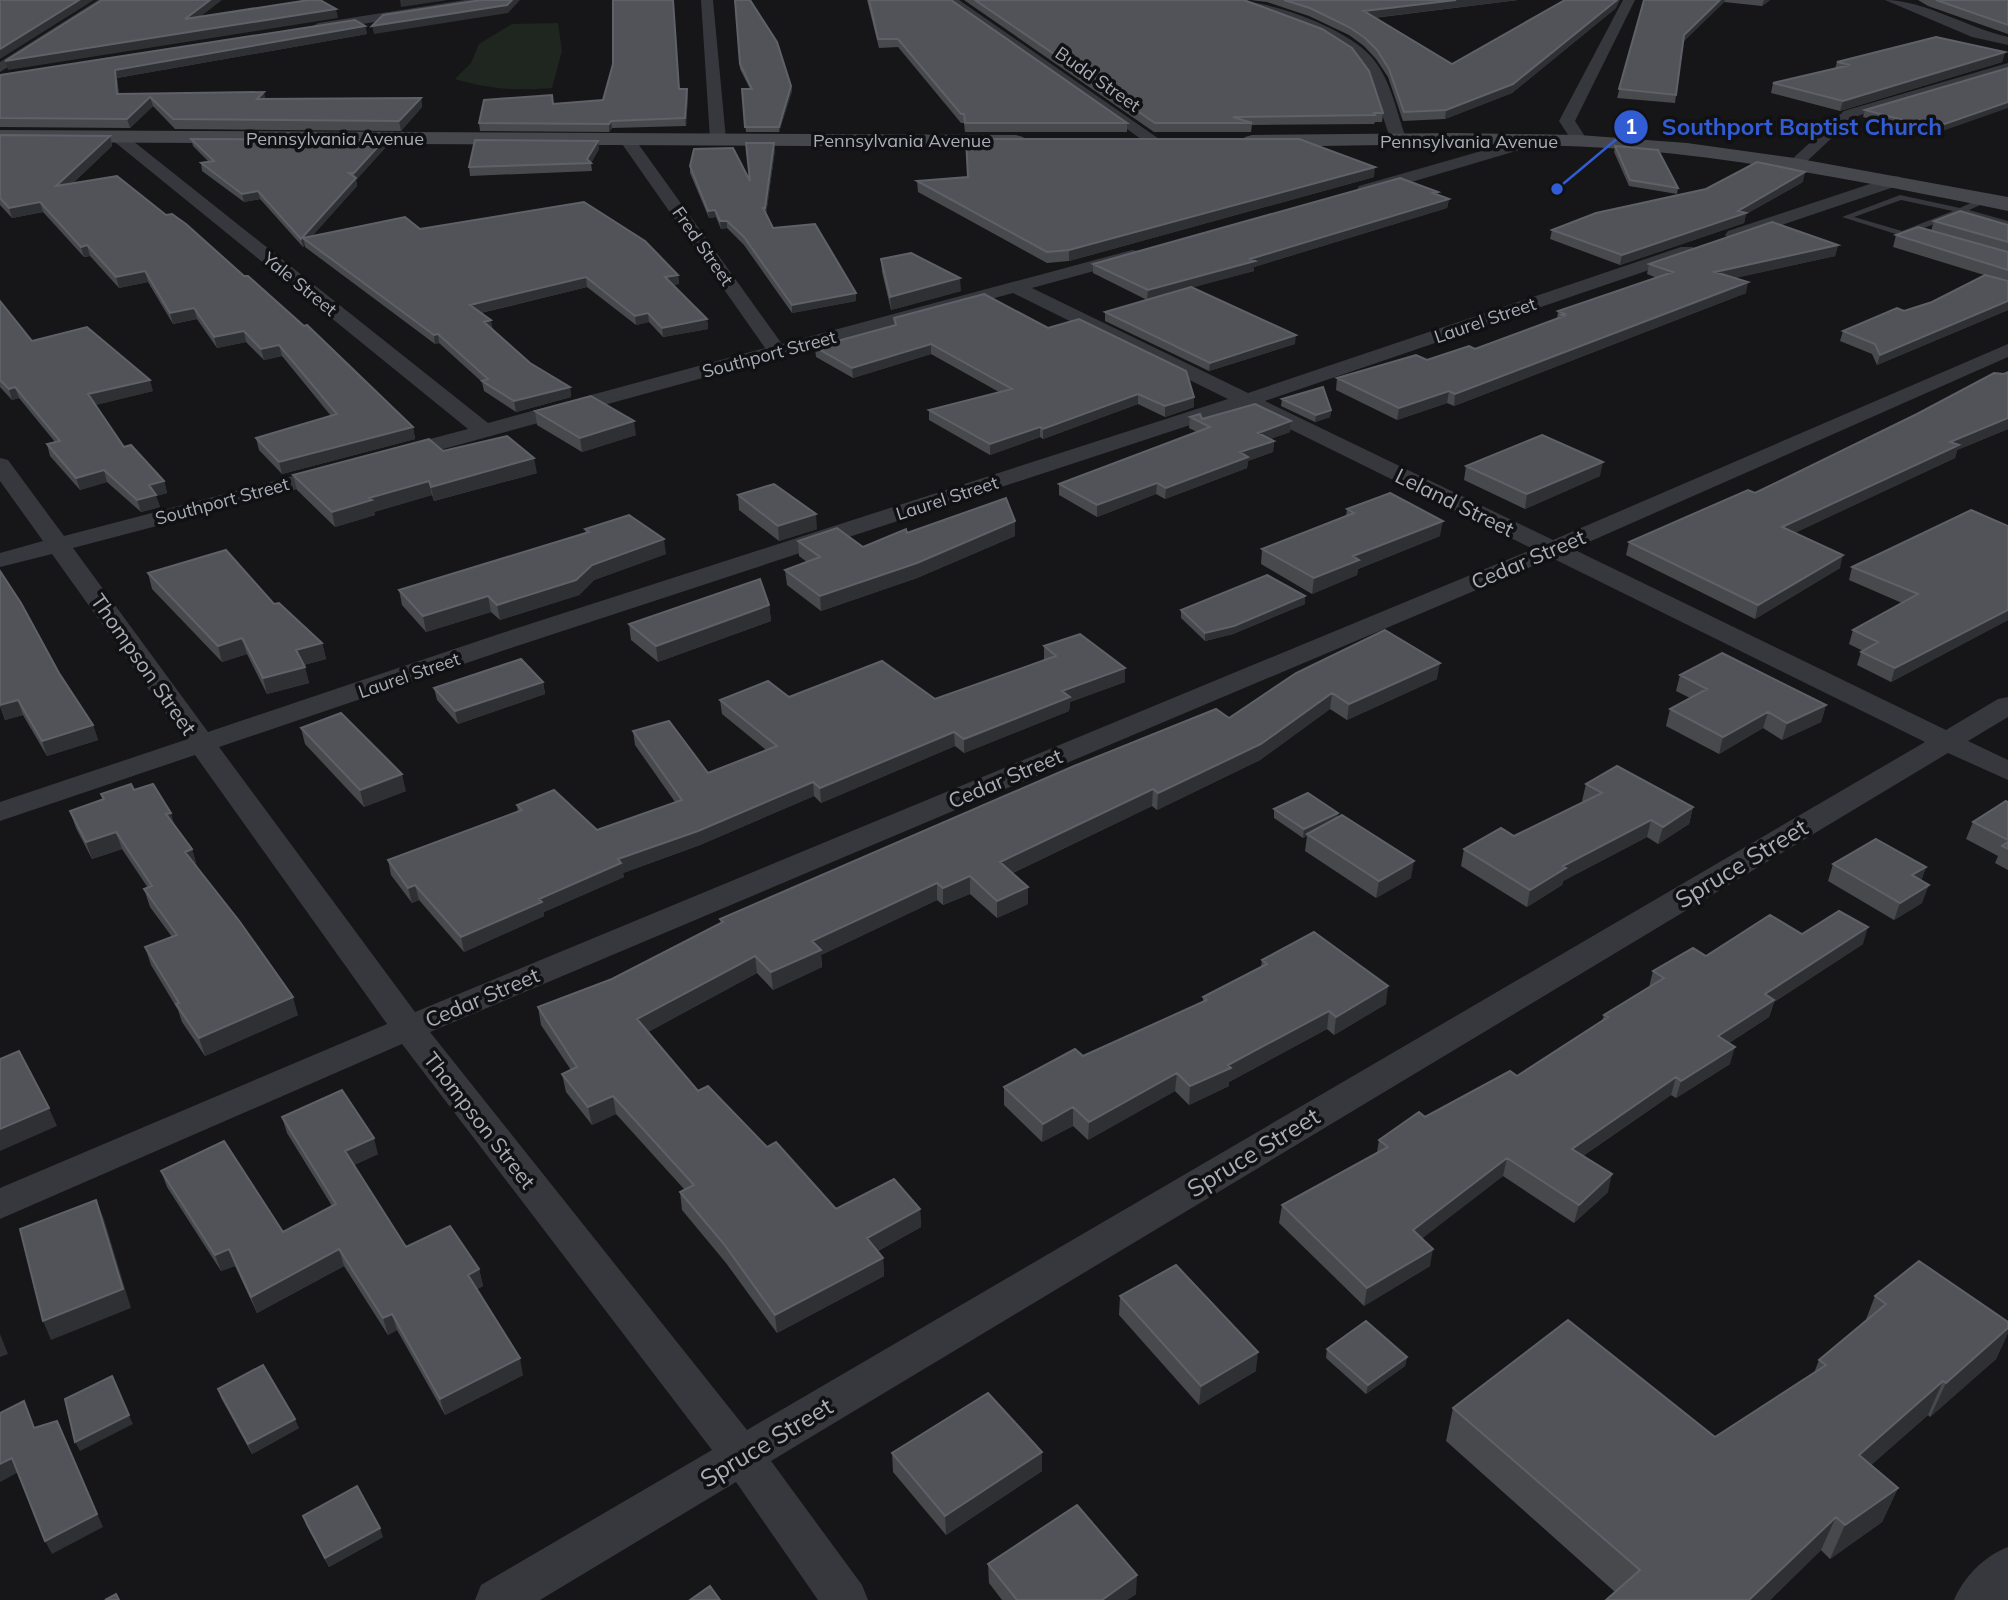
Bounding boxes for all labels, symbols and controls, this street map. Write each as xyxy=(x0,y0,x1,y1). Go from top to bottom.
street label: Budd Street xyxy=(1051,41,1145,117)
callout: Southport Baptist Church xyxy=(1613,105,1957,149)
text: Southport Baptist Church xyxy=(1662,112,1942,141)
text: 1 xyxy=(1625,113,1637,139)
street label: Pennsylvania Avenue xyxy=(246,127,424,150)
street label: Pennsylvania Avenue xyxy=(813,129,991,152)
street label: Pennsylvania Avenue xyxy=(1380,130,1558,153)
street label: Fred Street xyxy=(667,202,739,290)
street label: Yale Street xyxy=(257,246,342,321)
street label: Laurel Street xyxy=(1431,292,1539,348)
street label: Southport Street xyxy=(700,325,838,383)
street label: Leland Street xyxy=(1391,462,1519,542)
street label: Laurel Street xyxy=(893,471,1001,525)
street label: Southport Street xyxy=(153,472,291,530)
street label: Cedar Street xyxy=(1467,523,1589,595)
street label: Thompson Street xyxy=(86,588,202,740)
street label: Laurel Street xyxy=(355,647,463,703)
street label: Cedar Street xyxy=(944,742,1066,814)
street label: Spruce Street xyxy=(1669,812,1813,914)
street label: Cedar Street xyxy=(421,961,543,1033)
street label: Thompson Street xyxy=(419,1046,541,1194)
street label: Spruce Street xyxy=(1181,1101,1325,1203)
street label: Spruce Street xyxy=(694,1391,838,1493)

